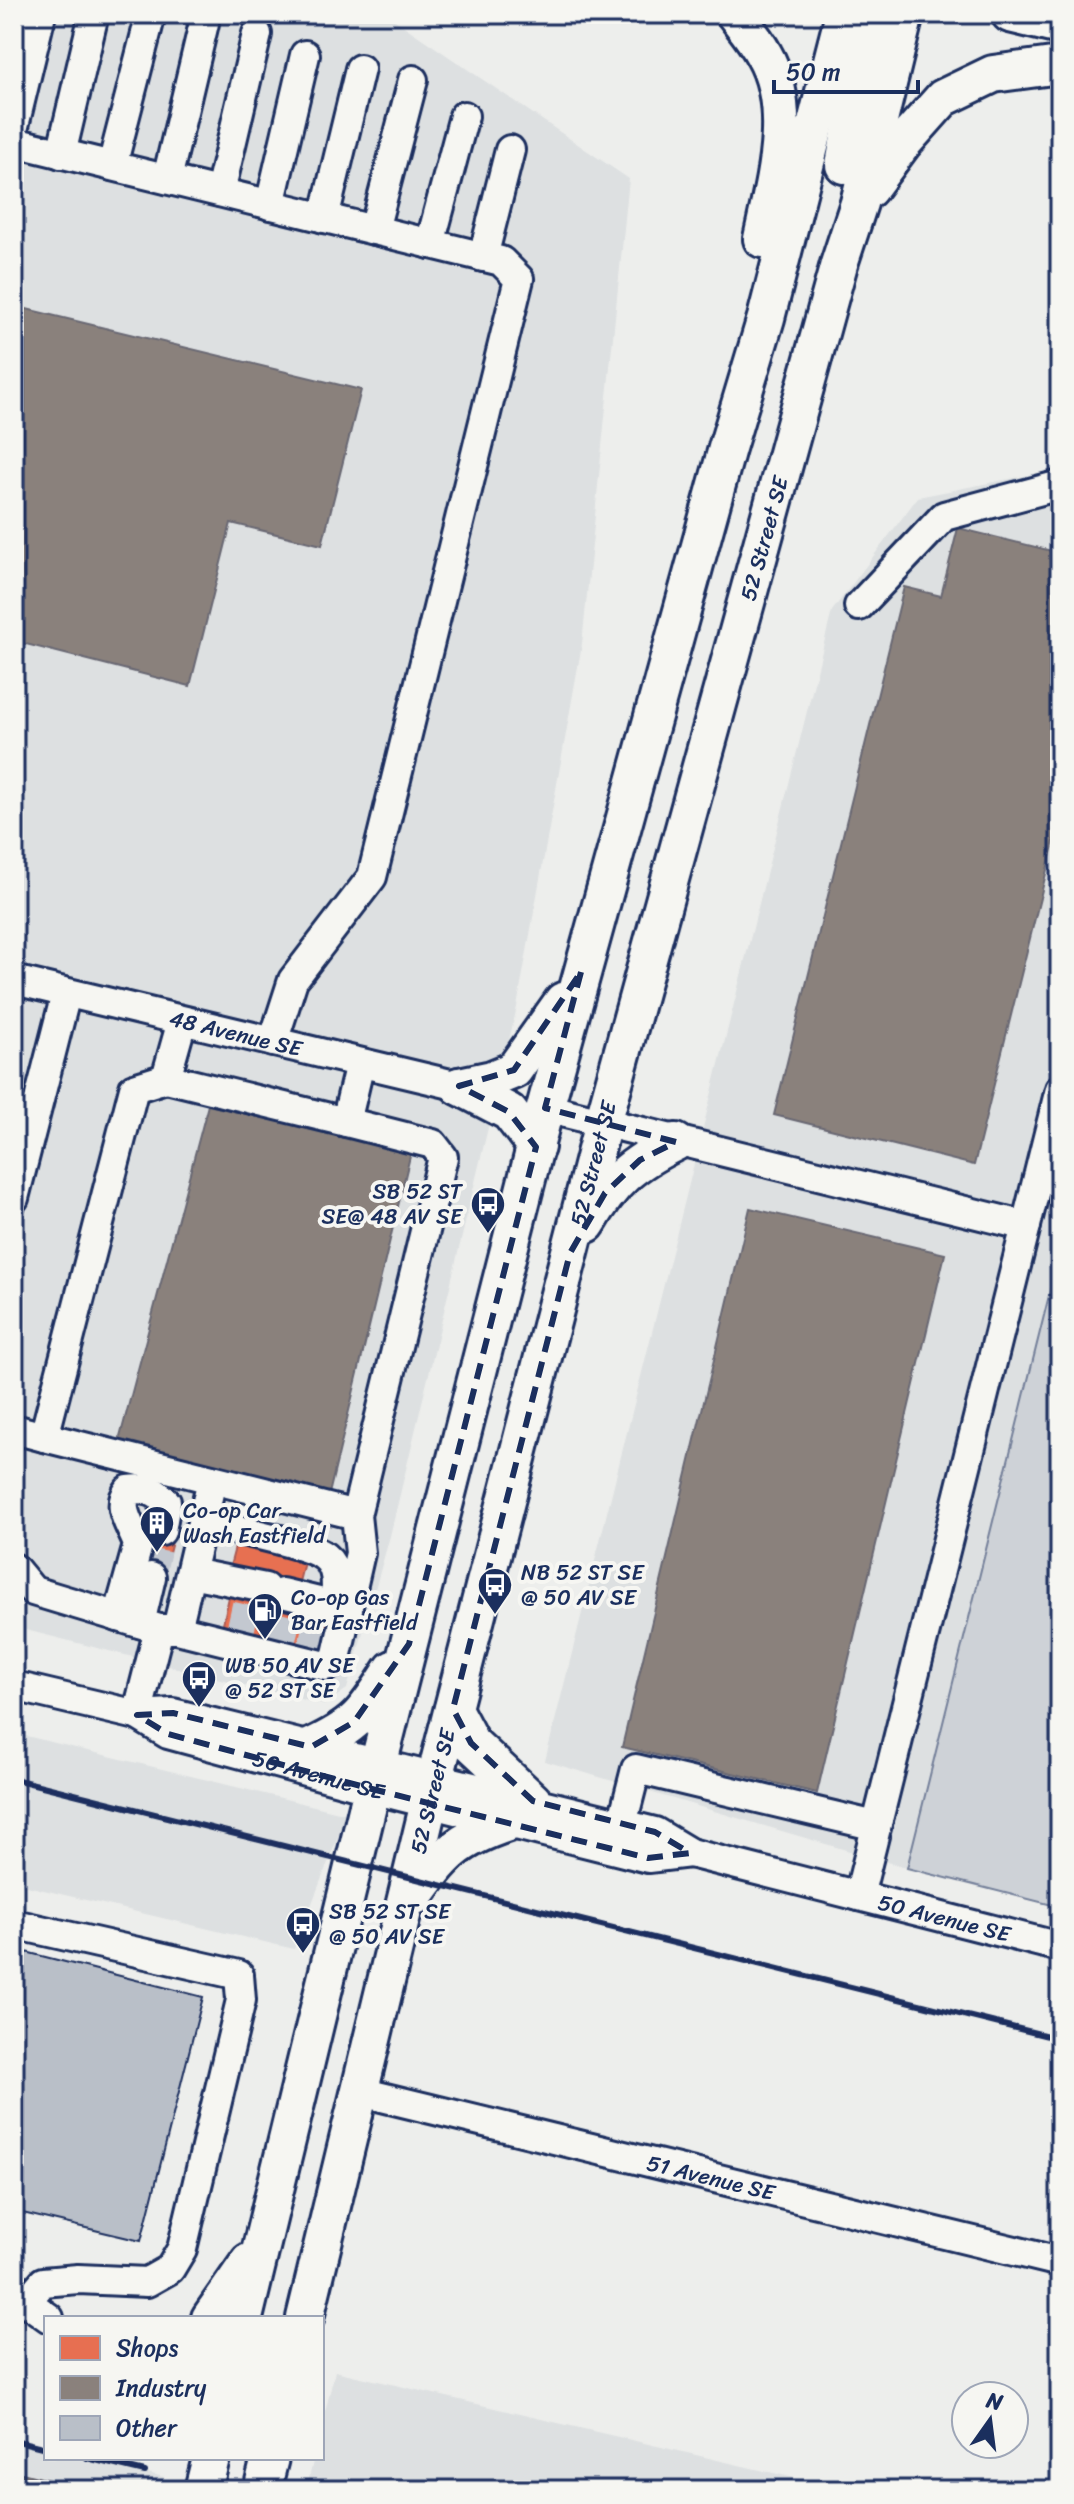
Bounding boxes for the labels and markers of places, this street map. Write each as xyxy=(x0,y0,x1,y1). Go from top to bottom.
place label: SB 52 ST SE@ 48 AV SE xyxy=(322,1172,464,1236)
bus stop icon: SB 52 ST SE@ 48 AV SE xyxy=(469,1185,507,1235)
place label: Co-op Car Wash Eastfield xyxy=(183,1491,326,1555)
building icon: Co-op Car Wash Eastfield xyxy=(138,1504,176,1554)
place label: NB 52 ST SE @ 50 AV SE xyxy=(521,1553,645,1617)
bus stop icon: NB 52 ST SE @ 50 AV SE xyxy=(476,1566,514,1616)
place label: Co-op Gas Bar Eastfield xyxy=(291,1578,419,1642)
fuel station icon: Co-op Gas Bar Eastfield xyxy=(246,1591,284,1641)
place label: WB 50 AV SE @ 52 ST SE xyxy=(225,1646,356,1710)
bus stop icon: WB 50 AV SE @ 52 ST SE xyxy=(180,1659,218,1709)
place label: SB 52 ST SE @ 50 AV SE xyxy=(329,1892,452,1956)
bus stop icon: SB 52 ST SE @ 50 AV SE xyxy=(284,1905,322,1955)

